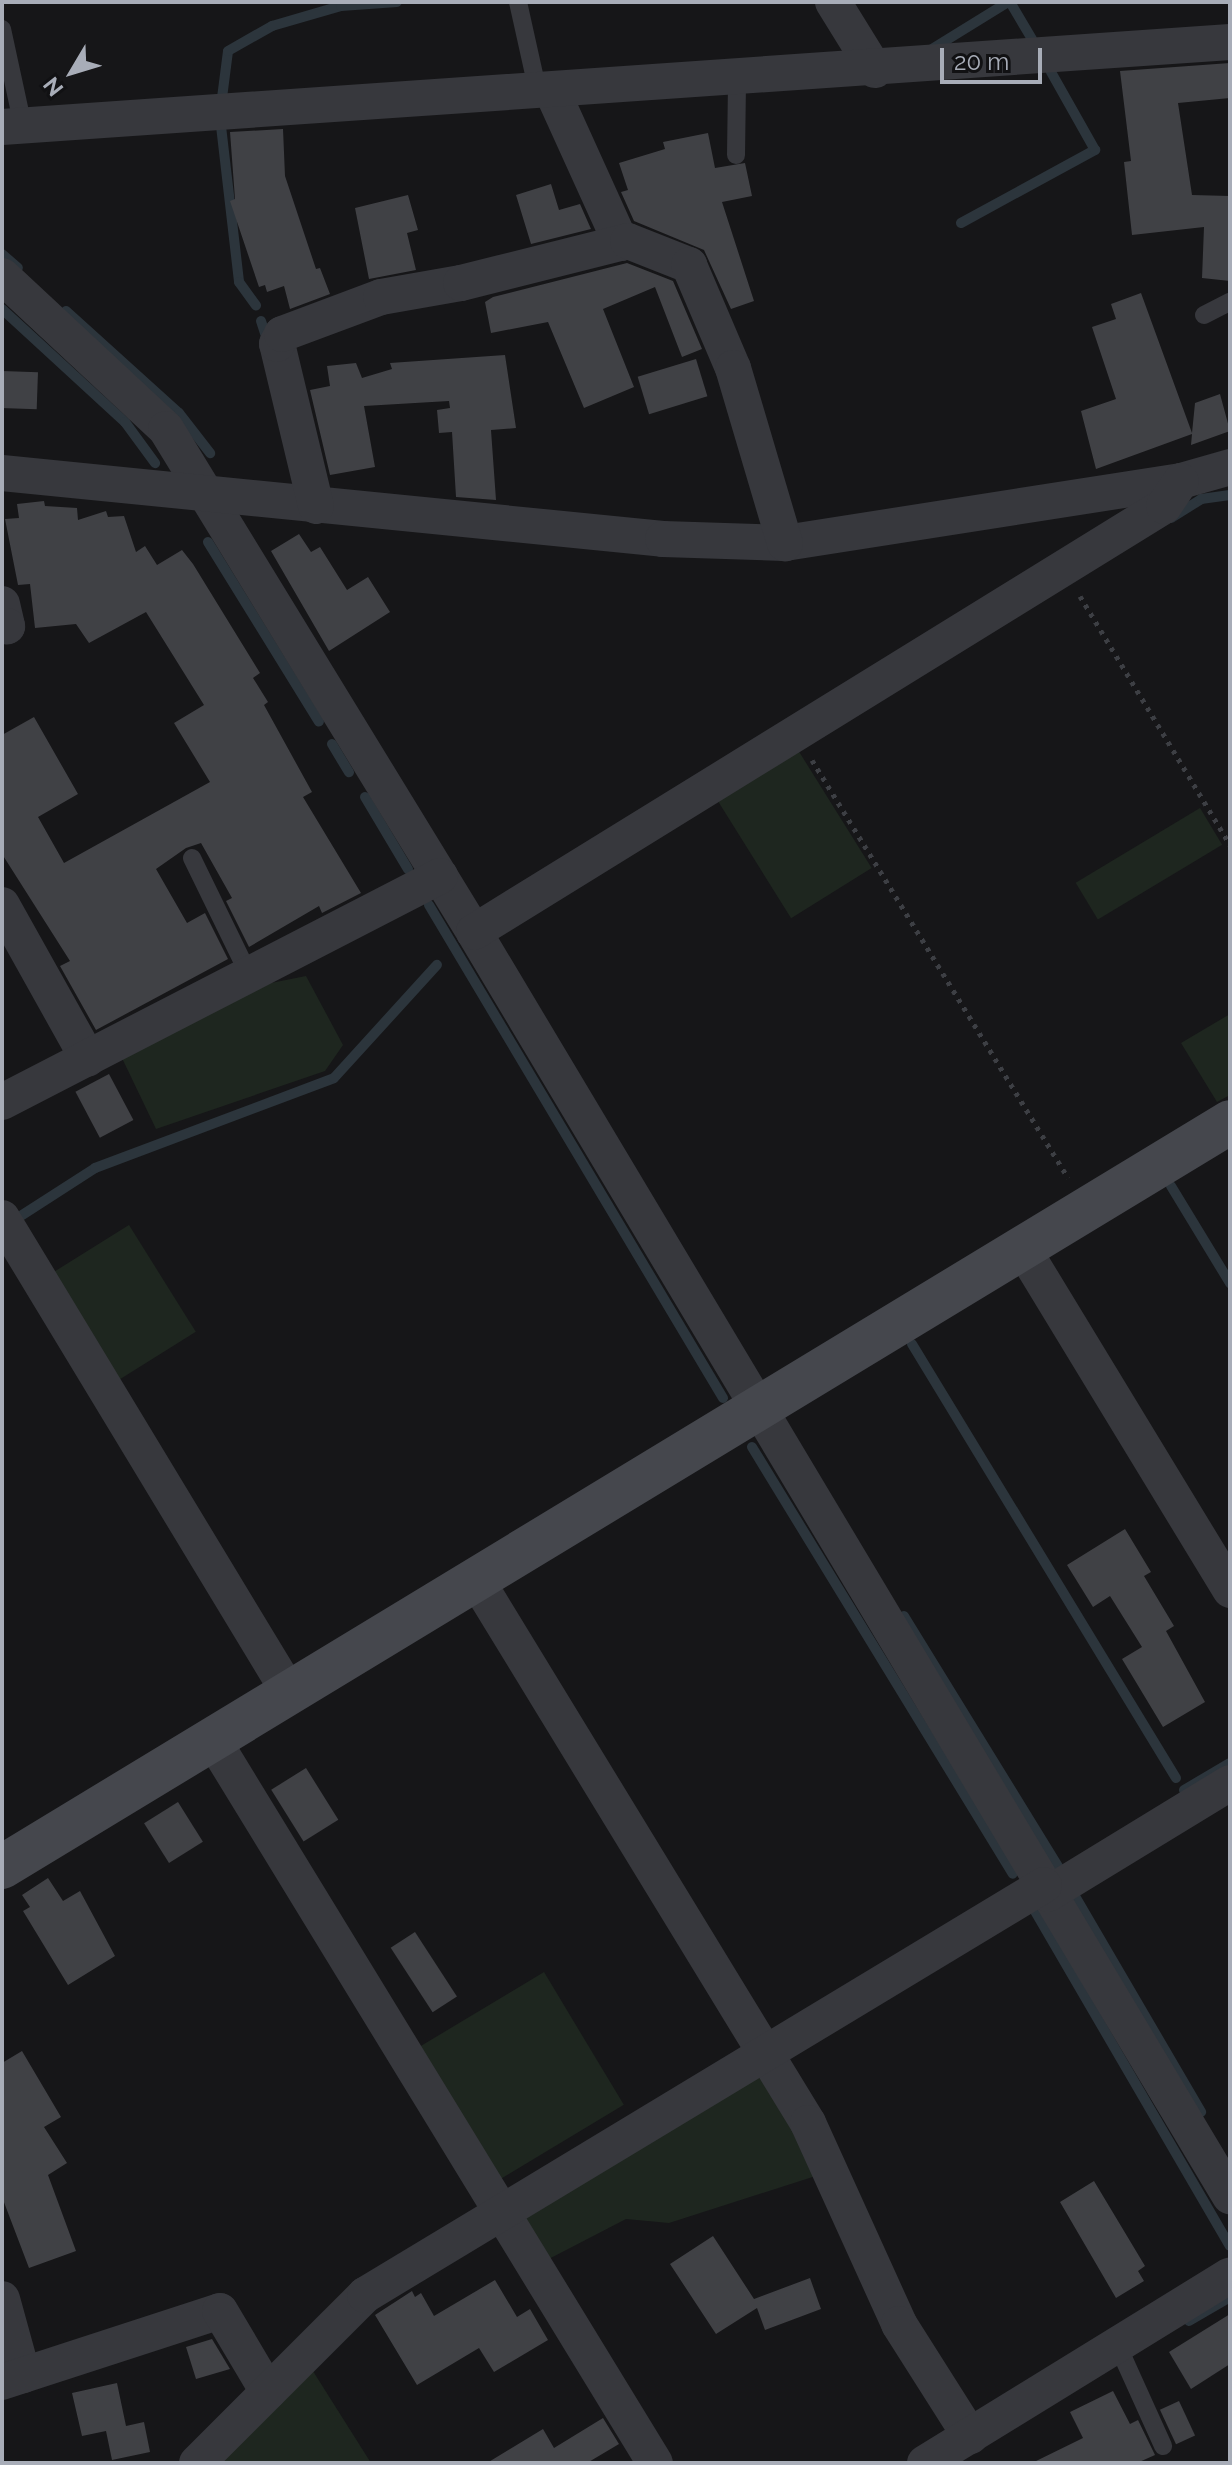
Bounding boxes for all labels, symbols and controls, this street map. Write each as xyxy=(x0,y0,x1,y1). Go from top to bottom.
north arrow xyxy=(32,32,112,112)
scale bar xyxy=(944,32,1046,82)
text: 20 m xyxy=(954,47,1009,76)
text: N xyxy=(38,72,69,101)

